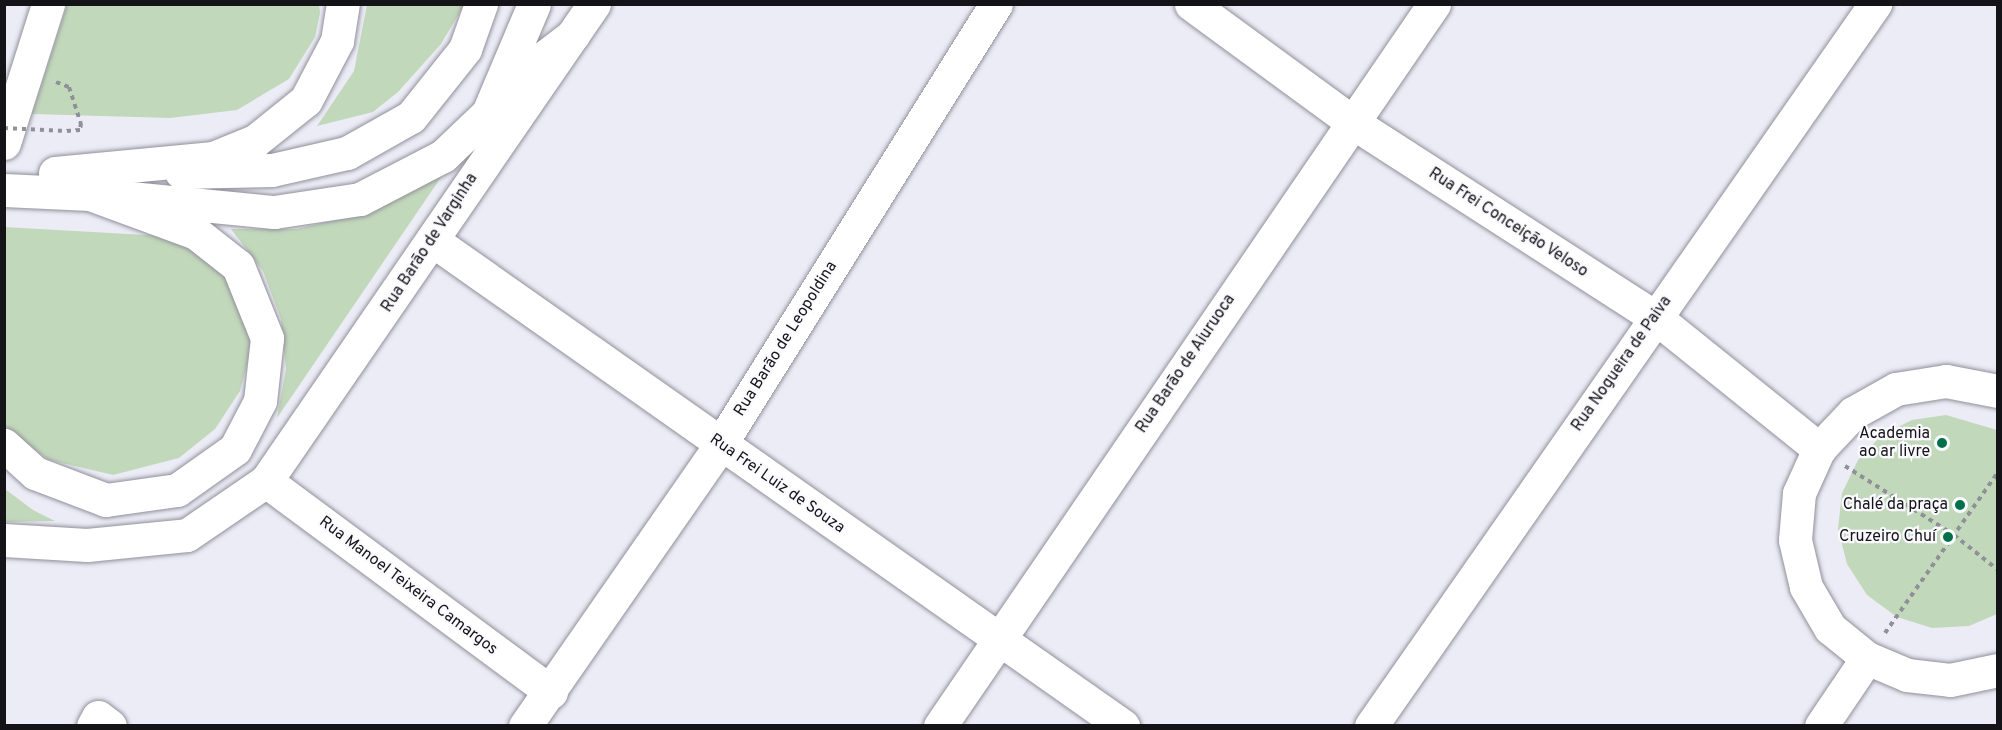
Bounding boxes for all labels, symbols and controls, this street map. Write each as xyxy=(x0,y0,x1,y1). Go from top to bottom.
street label: Rua Frei Conceição Veloso xyxy=(1424,164,1592,282)
street label: Rua Barão de Varginha xyxy=(378,170,482,316)
street label: Rua Barão de Leopoldina xyxy=(730,258,842,420)
street label: Rua Barão de Aiuruoca xyxy=(1132,291,1240,437)
street label: Rua Nogueira de Paiva xyxy=(1568,293,1676,435)
place label: Academia ao ar livre xyxy=(1859,424,1930,462)
street label: Rua Frei Luiz de Souza xyxy=(706,430,848,538)
marker: Academia ao ar livre xyxy=(1935,436,1949,450)
place label: Chalé da praça xyxy=(1843,495,1948,515)
marker: Chalé da praça xyxy=(1953,498,1967,512)
street label: Rua Manoel Teixeira Camargos xyxy=(315,512,501,660)
place label: Cruzeiro Chuí xyxy=(1839,527,1936,547)
marker: Cruzeiro Chuí xyxy=(1941,530,1955,544)

